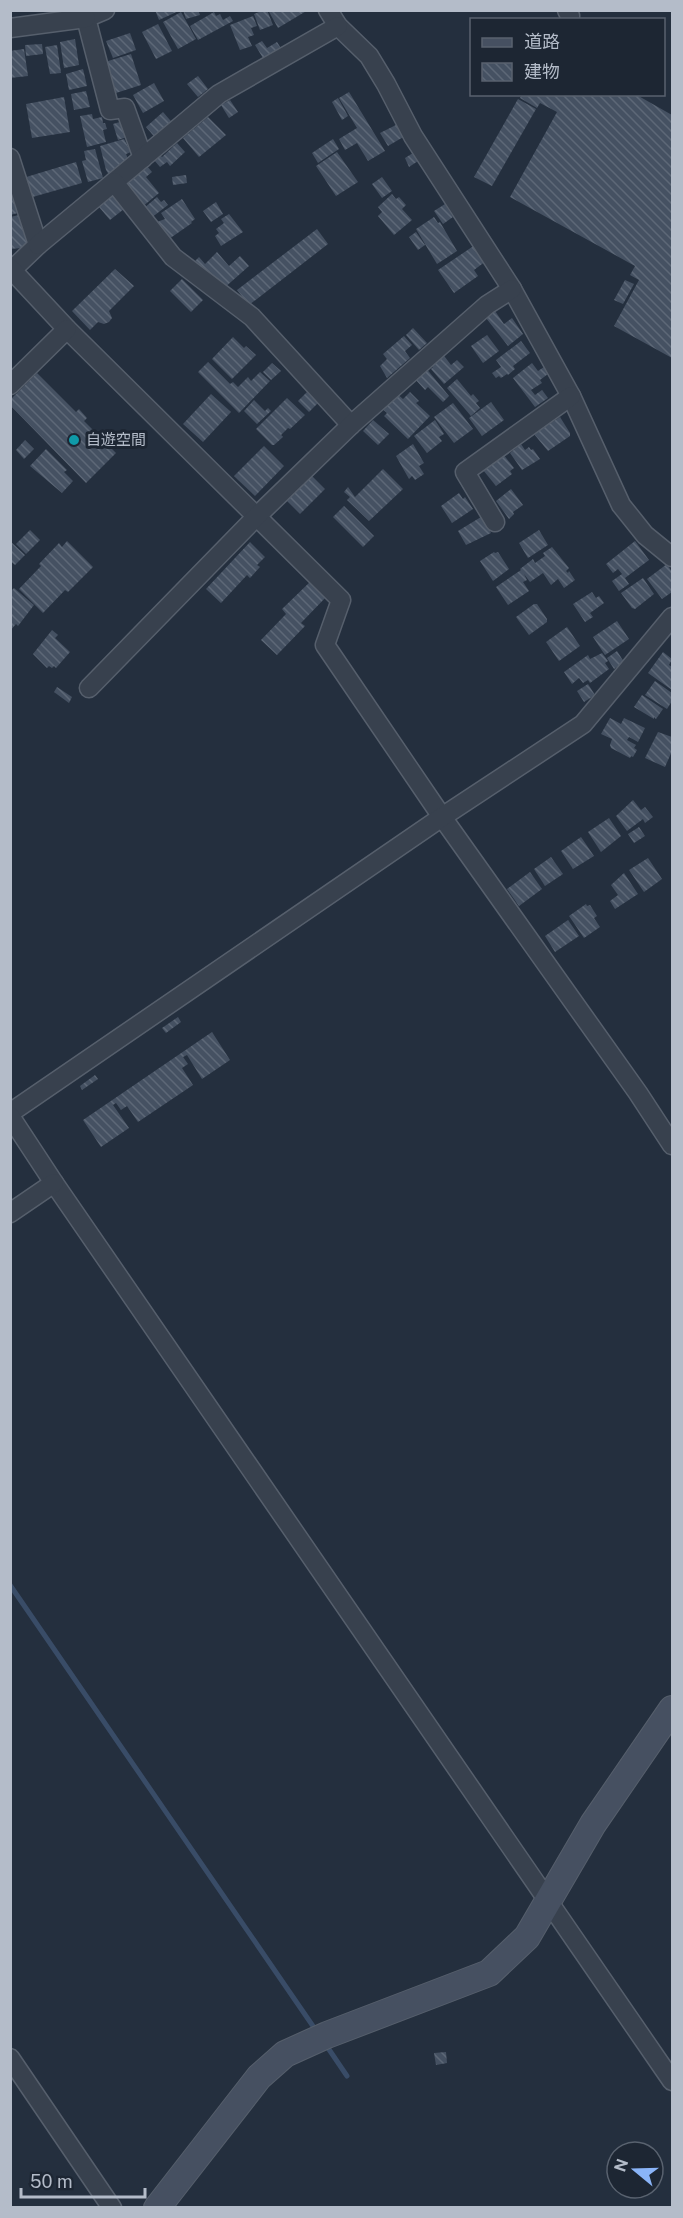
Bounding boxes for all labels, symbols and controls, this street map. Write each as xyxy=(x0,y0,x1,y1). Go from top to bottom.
legend xyxy=(470,18,665,96)
text: 道路 xyxy=(524,31,560,52)
text: 建物 xyxy=(524,61,560,82)
place label: 自遊空間 xyxy=(86,431,146,448)
marker: 自遊空間 xyxy=(67,433,81,447)
north arrow xyxy=(605,2140,665,2200)
text: N xyxy=(610,2156,632,2174)
scale bar xyxy=(21,2161,146,2199)
text: 50 m xyxy=(30,2171,73,2192)

